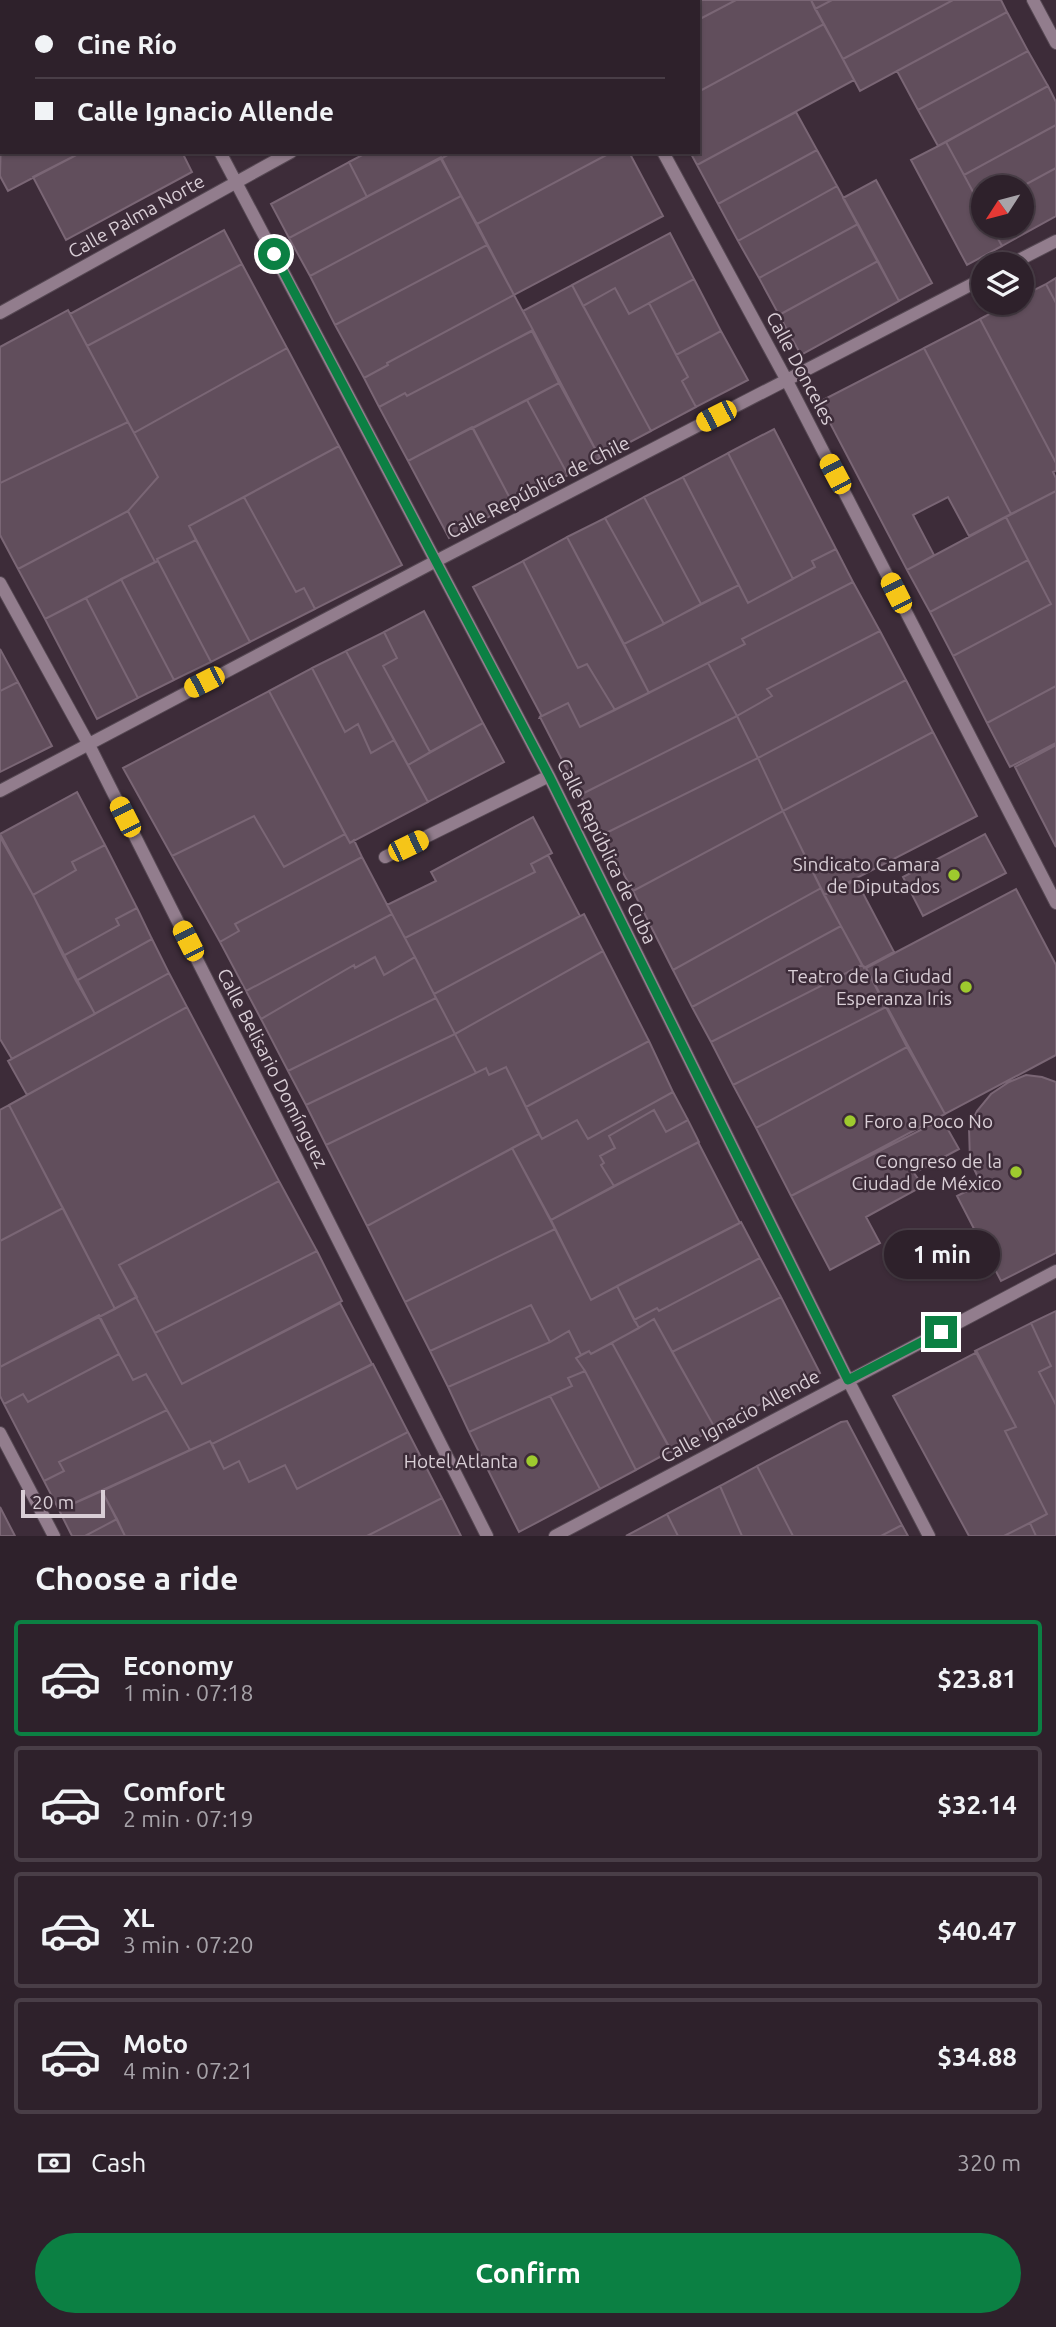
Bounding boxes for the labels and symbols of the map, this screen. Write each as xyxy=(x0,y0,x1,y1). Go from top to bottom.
street label: Calle Palma Norte xyxy=(64,169,208,263)
north arrow xyxy=(971,175,1034,238)
route start xyxy=(258,238,290,270)
street label: Calle Donceles xyxy=(762,308,840,428)
car xyxy=(693,397,740,435)
street label: Calle República de Chile xyxy=(443,431,633,543)
car xyxy=(816,451,855,497)
car xyxy=(878,570,915,616)
car xyxy=(181,663,228,701)
street label: Calle República de Cuba xyxy=(553,755,661,947)
car xyxy=(107,794,144,840)
car xyxy=(385,827,432,865)
place label: Sindicato Camara de Diputados xyxy=(793,853,940,897)
marker: Sindicato Camara de Diputados xyxy=(946,867,962,883)
car xyxy=(170,918,207,964)
street label: Calle Belisario Domínguez xyxy=(213,965,333,1172)
place label: Teatro de la Ciudad Esperanza Iris xyxy=(788,965,952,1009)
marker: Teatro de la Ciudad Esperanza Iris xyxy=(958,979,974,995)
place label: Foro a Poco No xyxy=(864,1110,993,1132)
marker: Foro a Poco No xyxy=(842,1113,858,1129)
place label: Congreso de la Ciudad de México xyxy=(851,1150,1002,1194)
marker: Congreso de la Ciudad de México xyxy=(1008,1164,1024,1180)
callout: 1 min xyxy=(883,1230,999,1280)
route end xyxy=(925,1316,957,1348)
street label: Calle Ignacio Allende xyxy=(657,1365,823,1467)
place label: Hotel Atlanta xyxy=(404,1450,518,1472)
marker: Hotel Atlanta xyxy=(524,1453,540,1469)
scale bar xyxy=(21,1487,105,1519)

